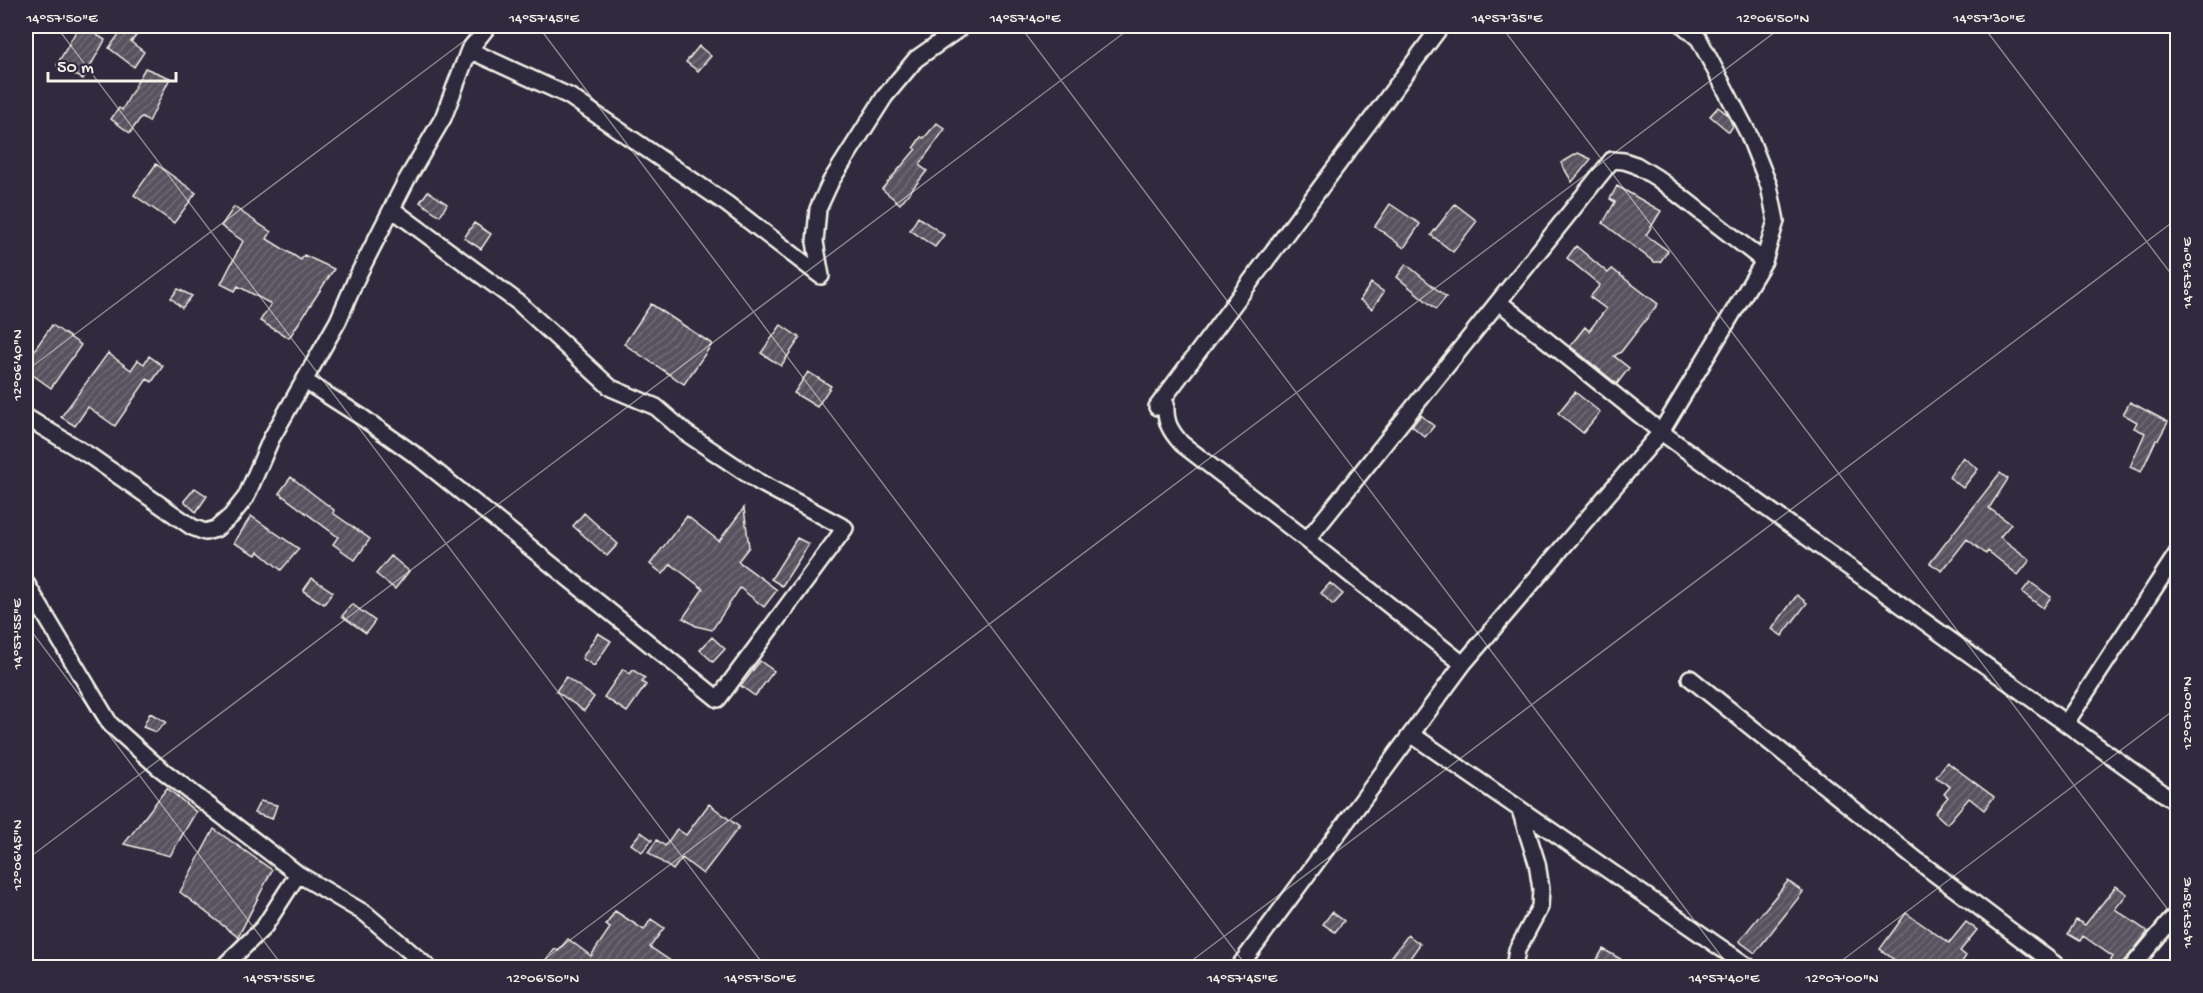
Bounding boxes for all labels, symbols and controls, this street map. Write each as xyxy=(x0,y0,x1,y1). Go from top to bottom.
text: 14°57'50"E xyxy=(25,10,98,28)
text: 14°57'45"E xyxy=(508,10,580,28)
text: 14°57'40"E xyxy=(989,10,1061,28)
text: 14°57'35"E xyxy=(1471,10,1543,28)
text: 12°06'50"N xyxy=(1736,10,1809,28)
text: 14°57'30"E xyxy=(1952,10,2025,28)
scale bar xyxy=(48,45,176,83)
text: 50 m xyxy=(57,58,94,79)
text: 14°57'30"E xyxy=(2179,237,2197,310)
text: 12°06'40"N xyxy=(9,329,27,402)
text: 14°57'55"E xyxy=(9,598,27,670)
text: 12°07'00"N xyxy=(2179,676,2197,751)
text: 12°06'45"N xyxy=(9,819,27,892)
text: 14°57'35"E xyxy=(2179,877,2197,949)
text: 14°57'55"E xyxy=(243,970,315,988)
text: 12°06'50"N xyxy=(506,970,579,988)
text: 14°57'50"E xyxy=(723,970,796,988)
text: 14°57'45"E xyxy=(1206,970,1278,988)
text: 14°57'40"E xyxy=(1688,970,1760,988)
text: 12°07'00"N xyxy=(1804,970,1879,988)

